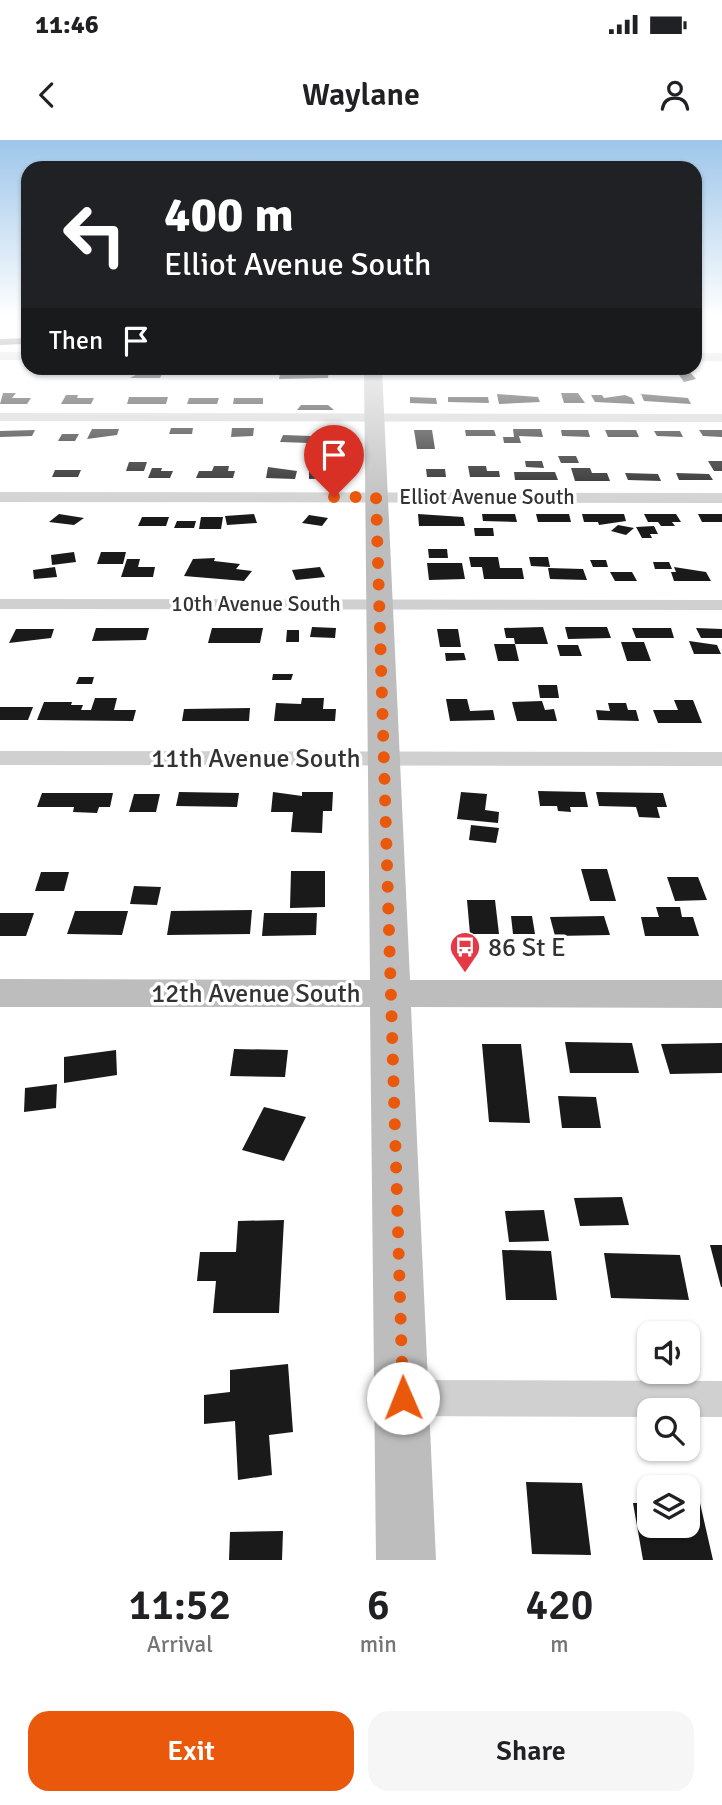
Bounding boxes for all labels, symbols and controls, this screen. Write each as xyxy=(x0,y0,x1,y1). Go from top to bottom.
text: 11:46 xyxy=(35,9,99,41)
text: Waylane xyxy=(302,75,420,114)
icon: back xyxy=(28,76,66,114)
icon: person xyxy=(656,76,694,114)
text: 400 m xyxy=(164,185,294,245)
icon: left xyxy=(49,189,140,280)
text: Elliot Avenue South xyxy=(164,245,431,284)
icon: arrive xyxy=(117,322,155,360)
text: Then xyxy=(49,325,103,357)
pin xyxy=(304,425,364,497)
icon: arrive xyxy=(315,436,353,474)
street label: Elliot Avenue South xyxy=(399,484,575,510)
street label: 10th Avenue South xyxy=(171,591,341,617)
street label: 11th Avenue South xyxy=(151,743,361,775)
bus stop icon: 86 St E xyxy=(448,930,482,974)
place label: 86 St E xyxy=(488,932,566,964)
street label: 12th Avenue South xyxy=(151,978,361,1010)
map controls xyxy=(637,1321,700,1538)
button: sound xyxy=(637,1321,700,1384)
position arrow xyxy=(366,1361,440,1435)
button: search xyxy=(637,1398,700,1461)
button: layers xyxy=(637,1475,700,1538)
text: 11:52 xyxy=(129,1580,231,1631)
text: 6 xyxy=(367,1580,390,1631)
text: 420 xyxy=(525,1580,593,1631)
text: Arrival xyxy=(147,1630,213,1659)
text: min xyxy=(360,1630,397,1659)
text: m xyxy=(550,1630,569,1659)
button: Exit xyxy=(28,1711,354,1791)
button: Share xyxy=(368,1711,694,1791)

